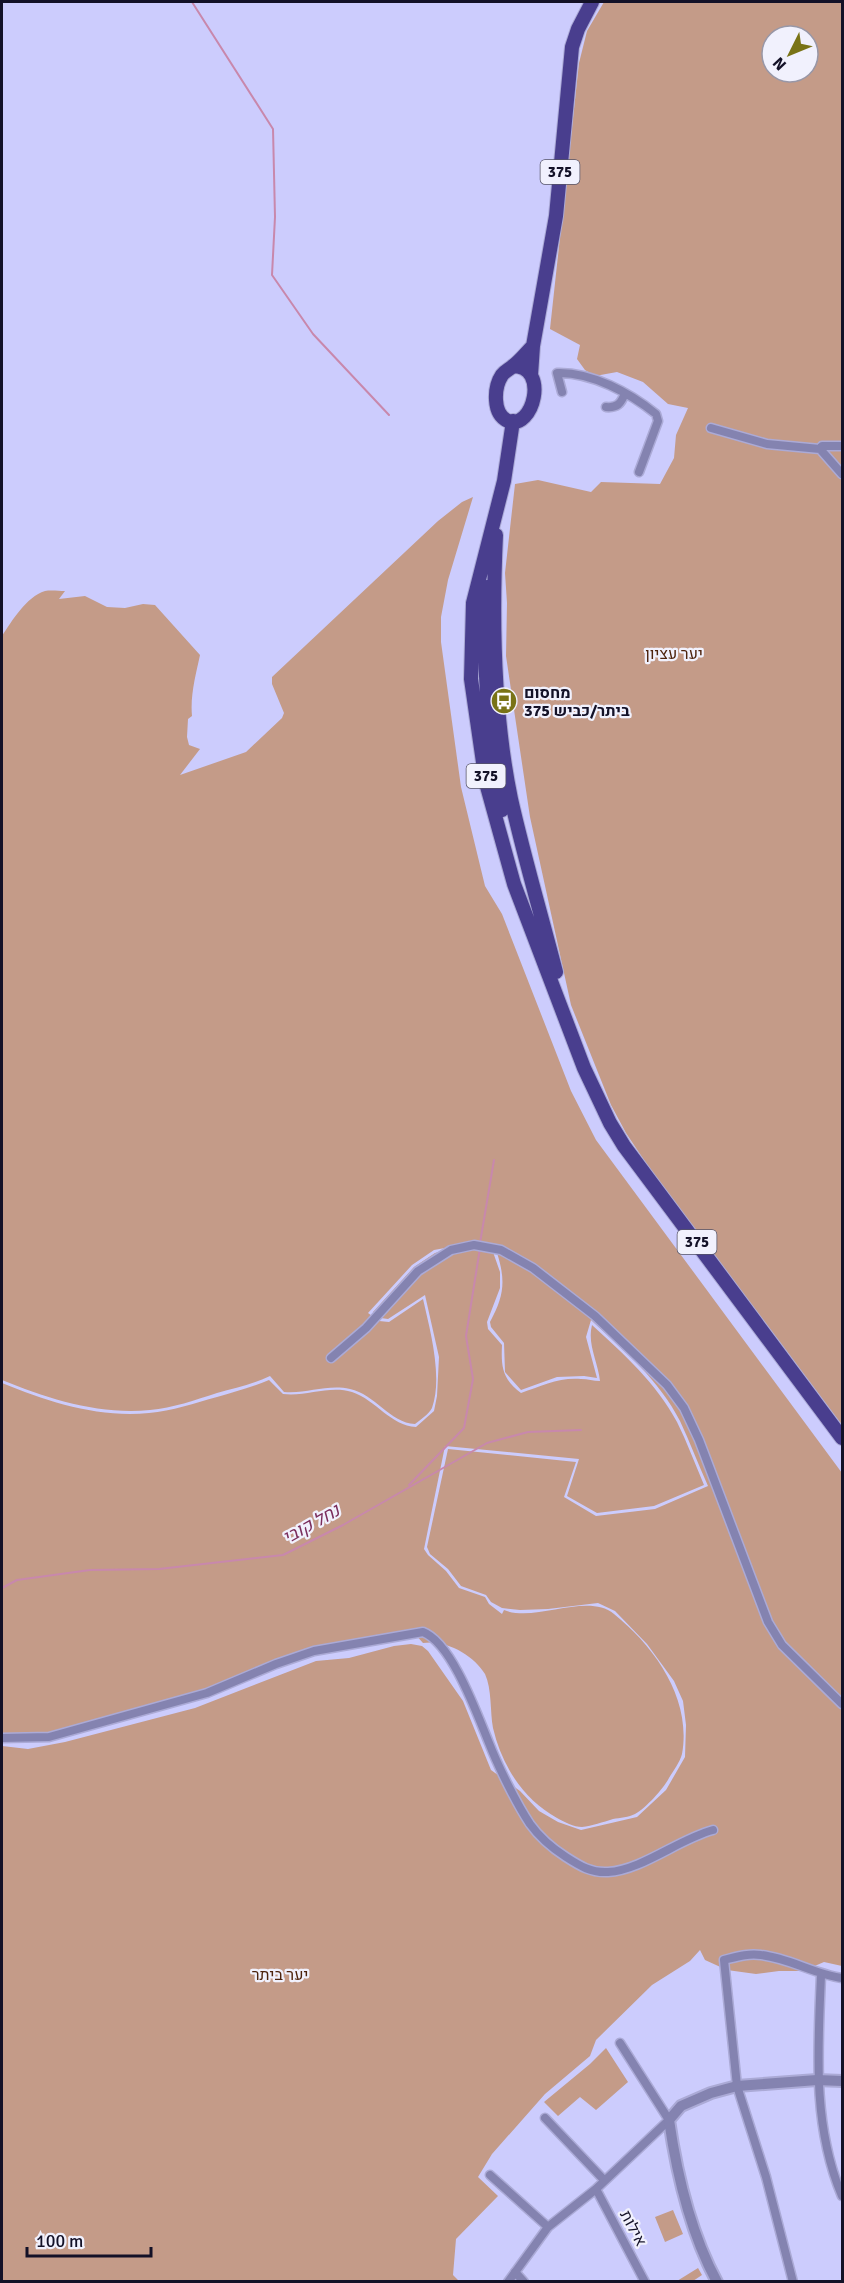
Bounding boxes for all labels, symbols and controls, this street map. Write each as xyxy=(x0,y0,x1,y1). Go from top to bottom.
north arrow xyxy=(760,24,820,84)
text: N xyxy=(769,53,791,74)
road number: 375 xyxy=(540,160,580,184)
park label: יער עציון xyxy=(645,644,703,664)
place label: מחסום ביתר/כביש 375 xyxy=(524,683,630,721)
bus stop icon: מחסום ביתר/כביש 375 xyxy=(489,686,519,716)
road number: 375 xyxy=(466,764,506,788)
road number: 375 xyxy=(678,1230,716,1254)
water label: נחל קובי xyxy=(279,1499,345,1549)
park label: יער ביתר xyxy=(252,1965,308,1985)
street label: אילות xyxy=(615,2207,651,2250)
scale bar xyxy=(27,2220,152,2258)
text: 100 m xyxy=(36,2230,83,2252)

